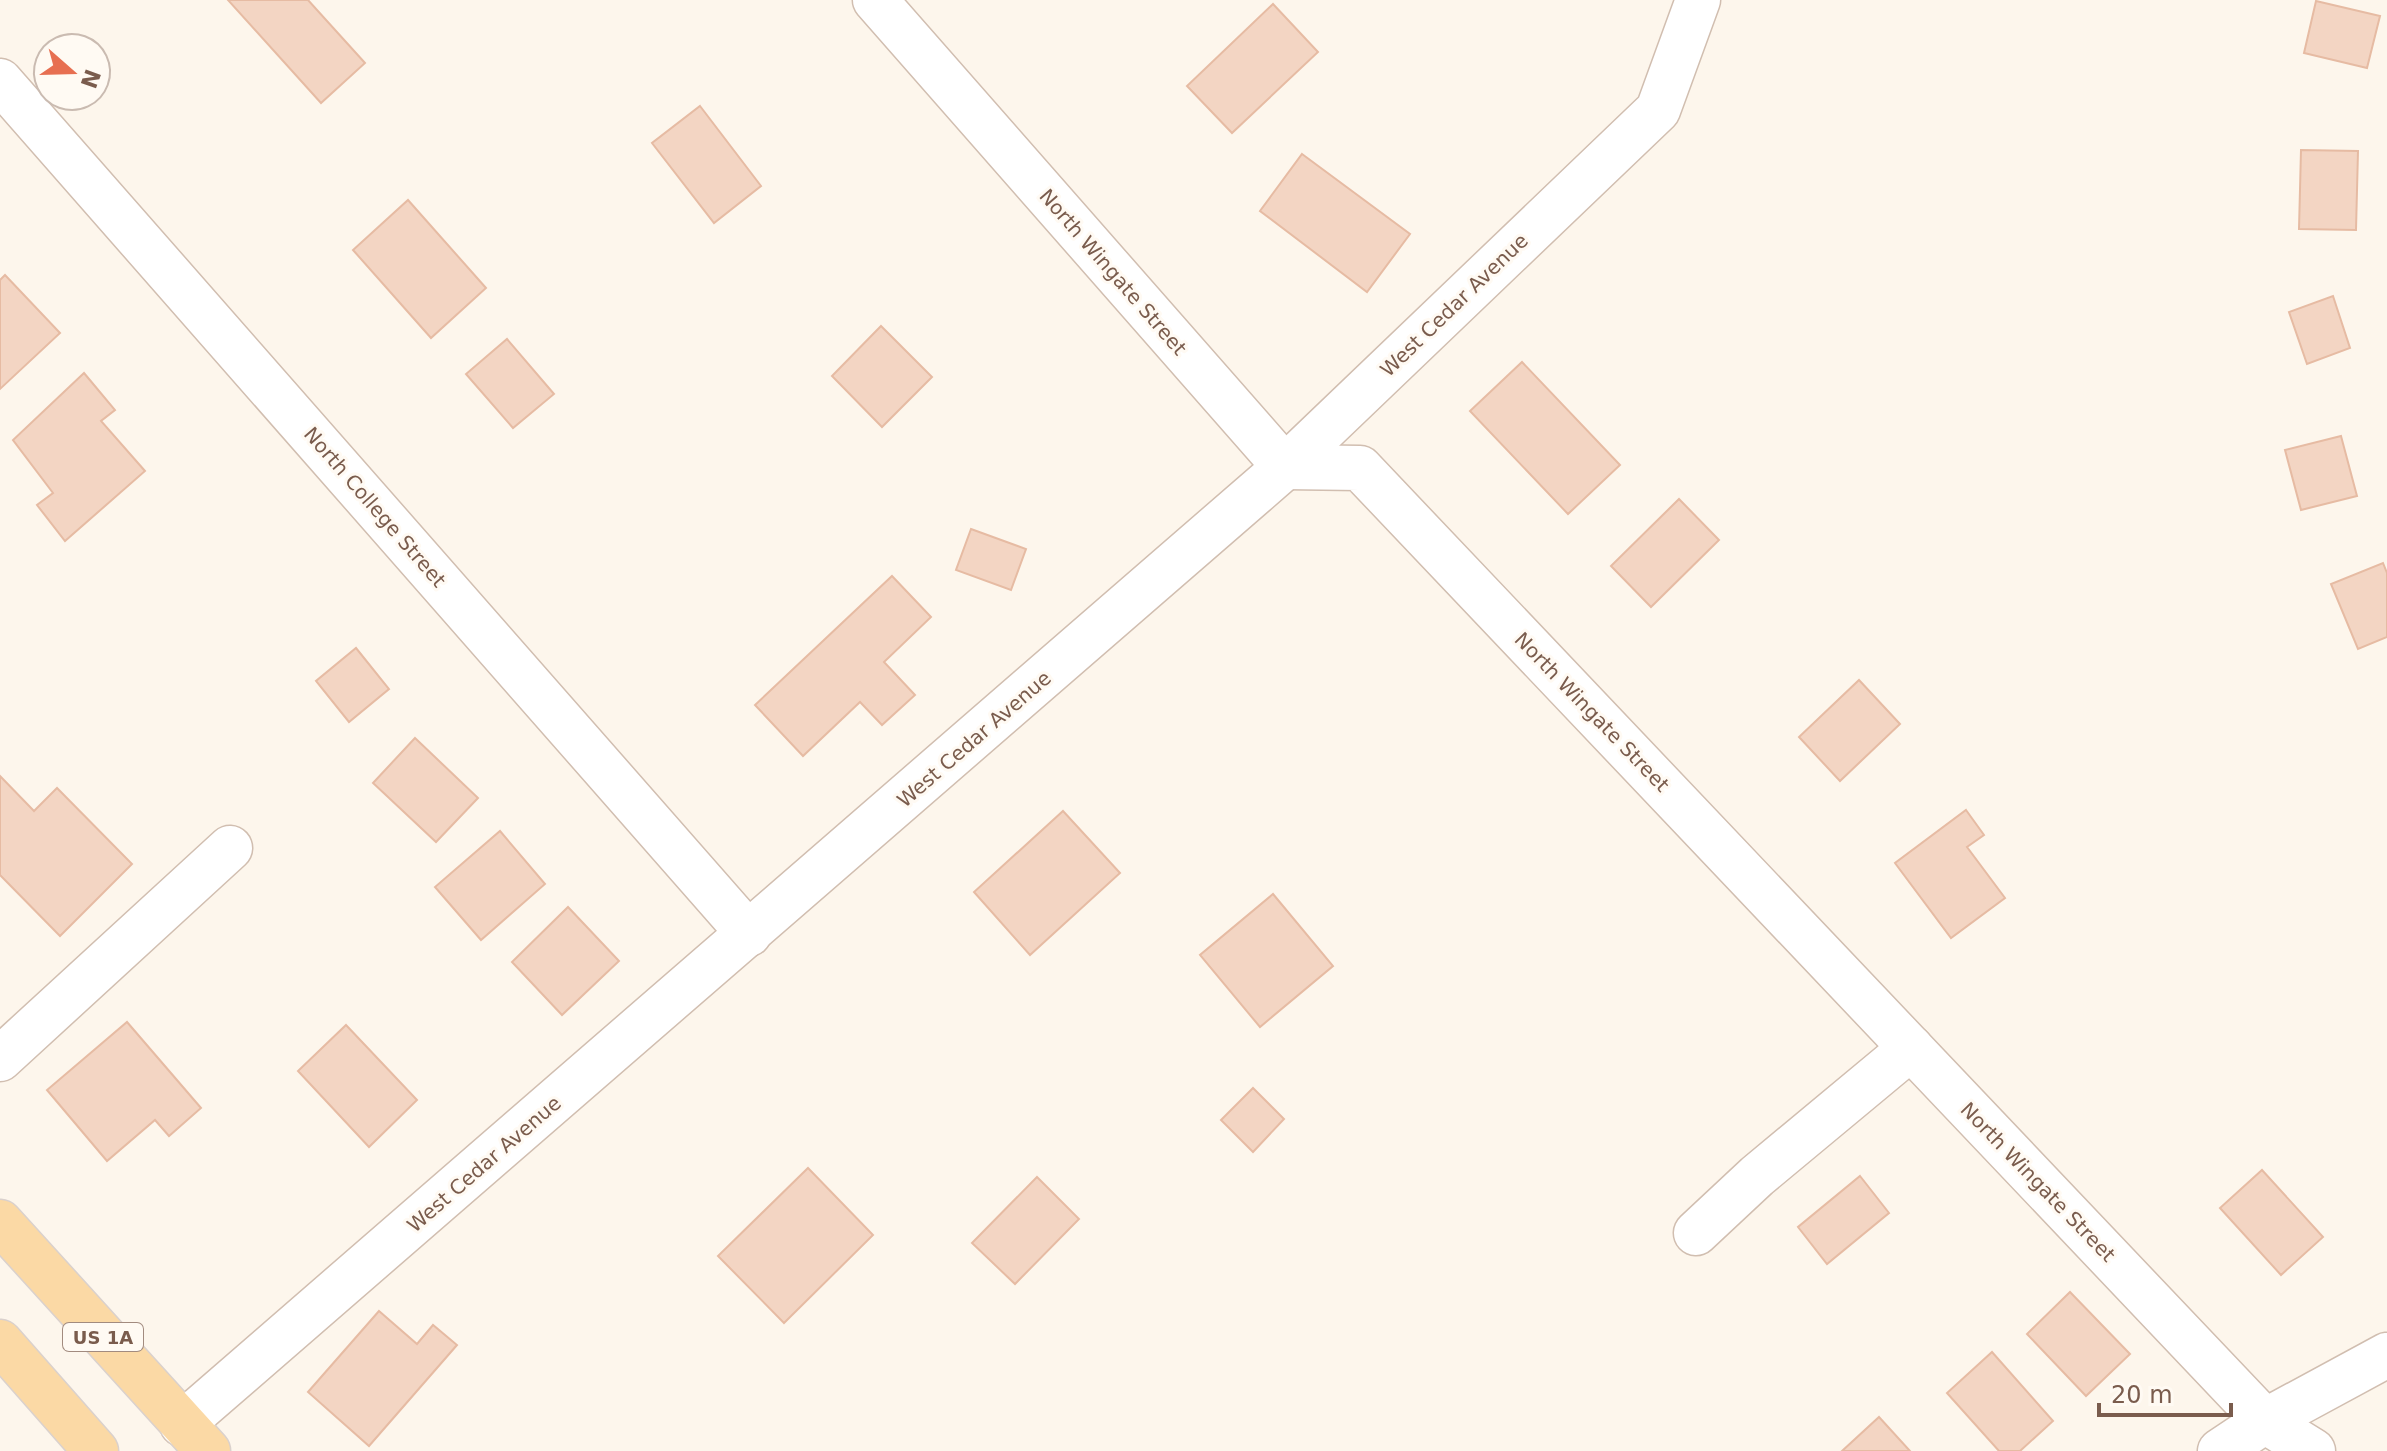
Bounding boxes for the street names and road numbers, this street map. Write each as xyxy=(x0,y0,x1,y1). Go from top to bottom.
street label: North Wingate Street xyxy=(1034,184,1192,360)
street label: West Cedar Avenue xyxy=(1375,228,1533,382)
street label: North College Street xyxy=(299,422,451,592)
street label: North Wingate Street xyxy=(1510,627,1674,797)
street label: West Cedar Avenue xyxy=(892,666,1056,812)
street label: West Cedar Avenue xyxy=(402,1091,566,1237)
street label: North Wingate Street xyxy=(1956,1097,2120,1267)
road number: US 1A xyxy=(63,1323,143,1351)

